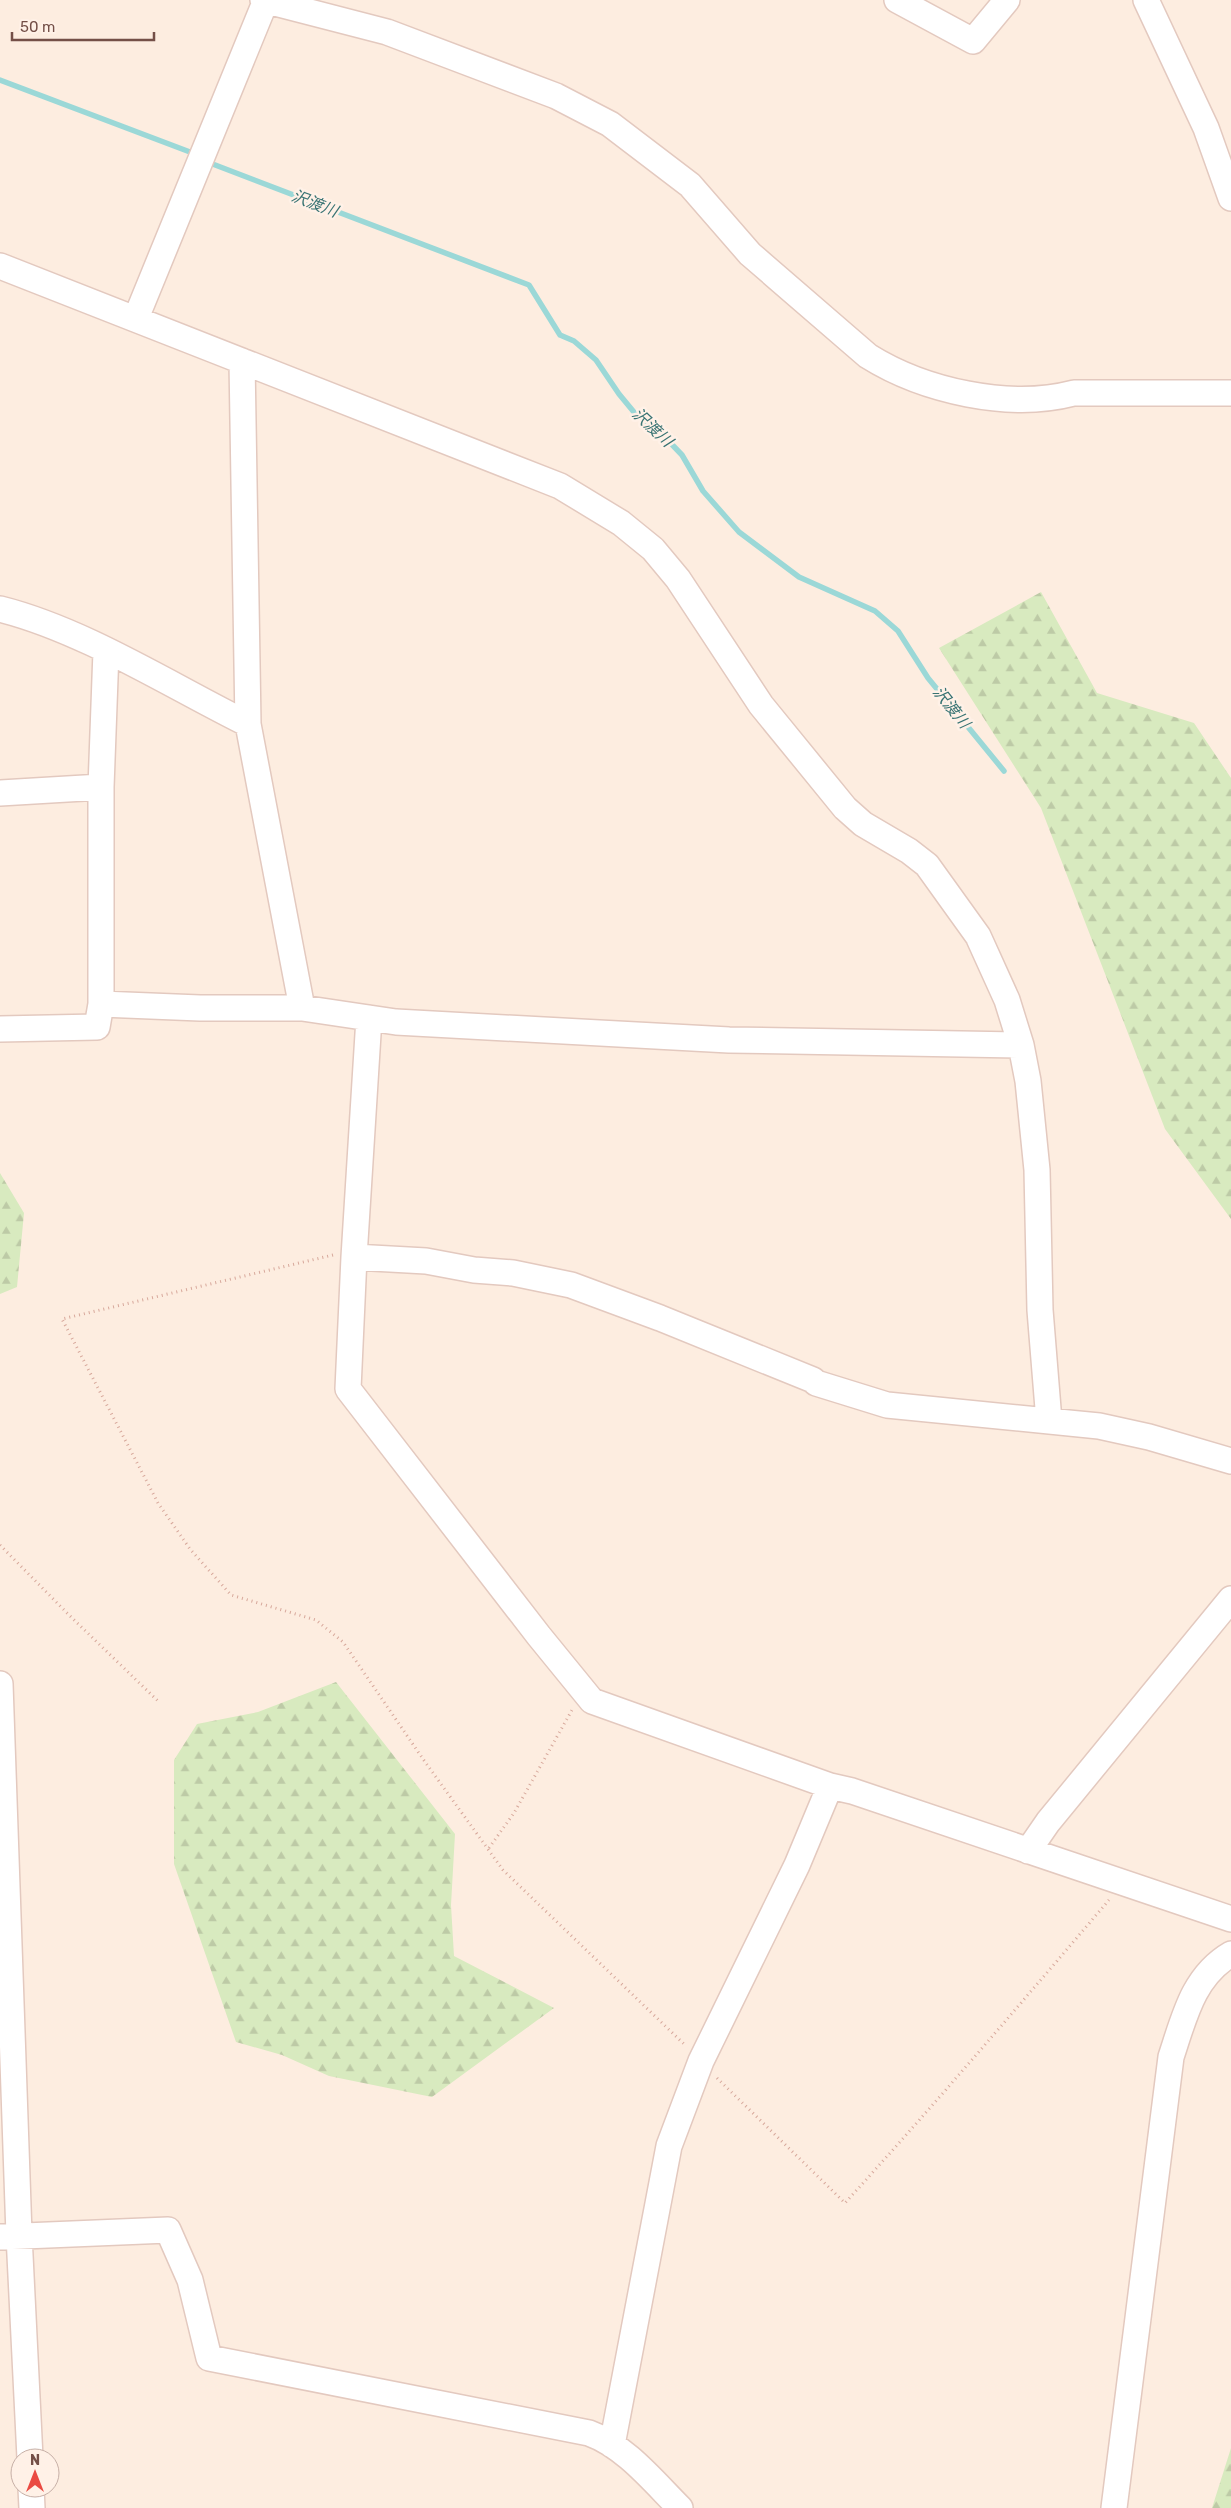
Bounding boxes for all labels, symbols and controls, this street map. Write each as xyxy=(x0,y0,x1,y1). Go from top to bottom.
scale bar xyxy=(12,10,155,42)
text: 50 m xyxy=(20,18,55,36)
water label: 沢渡川 xyxy=(289,186,342,222)
water label: 沢渡川 xyxy=(629,404,678,452)
water label: 沢渡川 xyxy=(929,683,975,733)
north arrow xyxy=(10,2448,60,2498)
text: N xyxy=(30,2452,40,2469)

